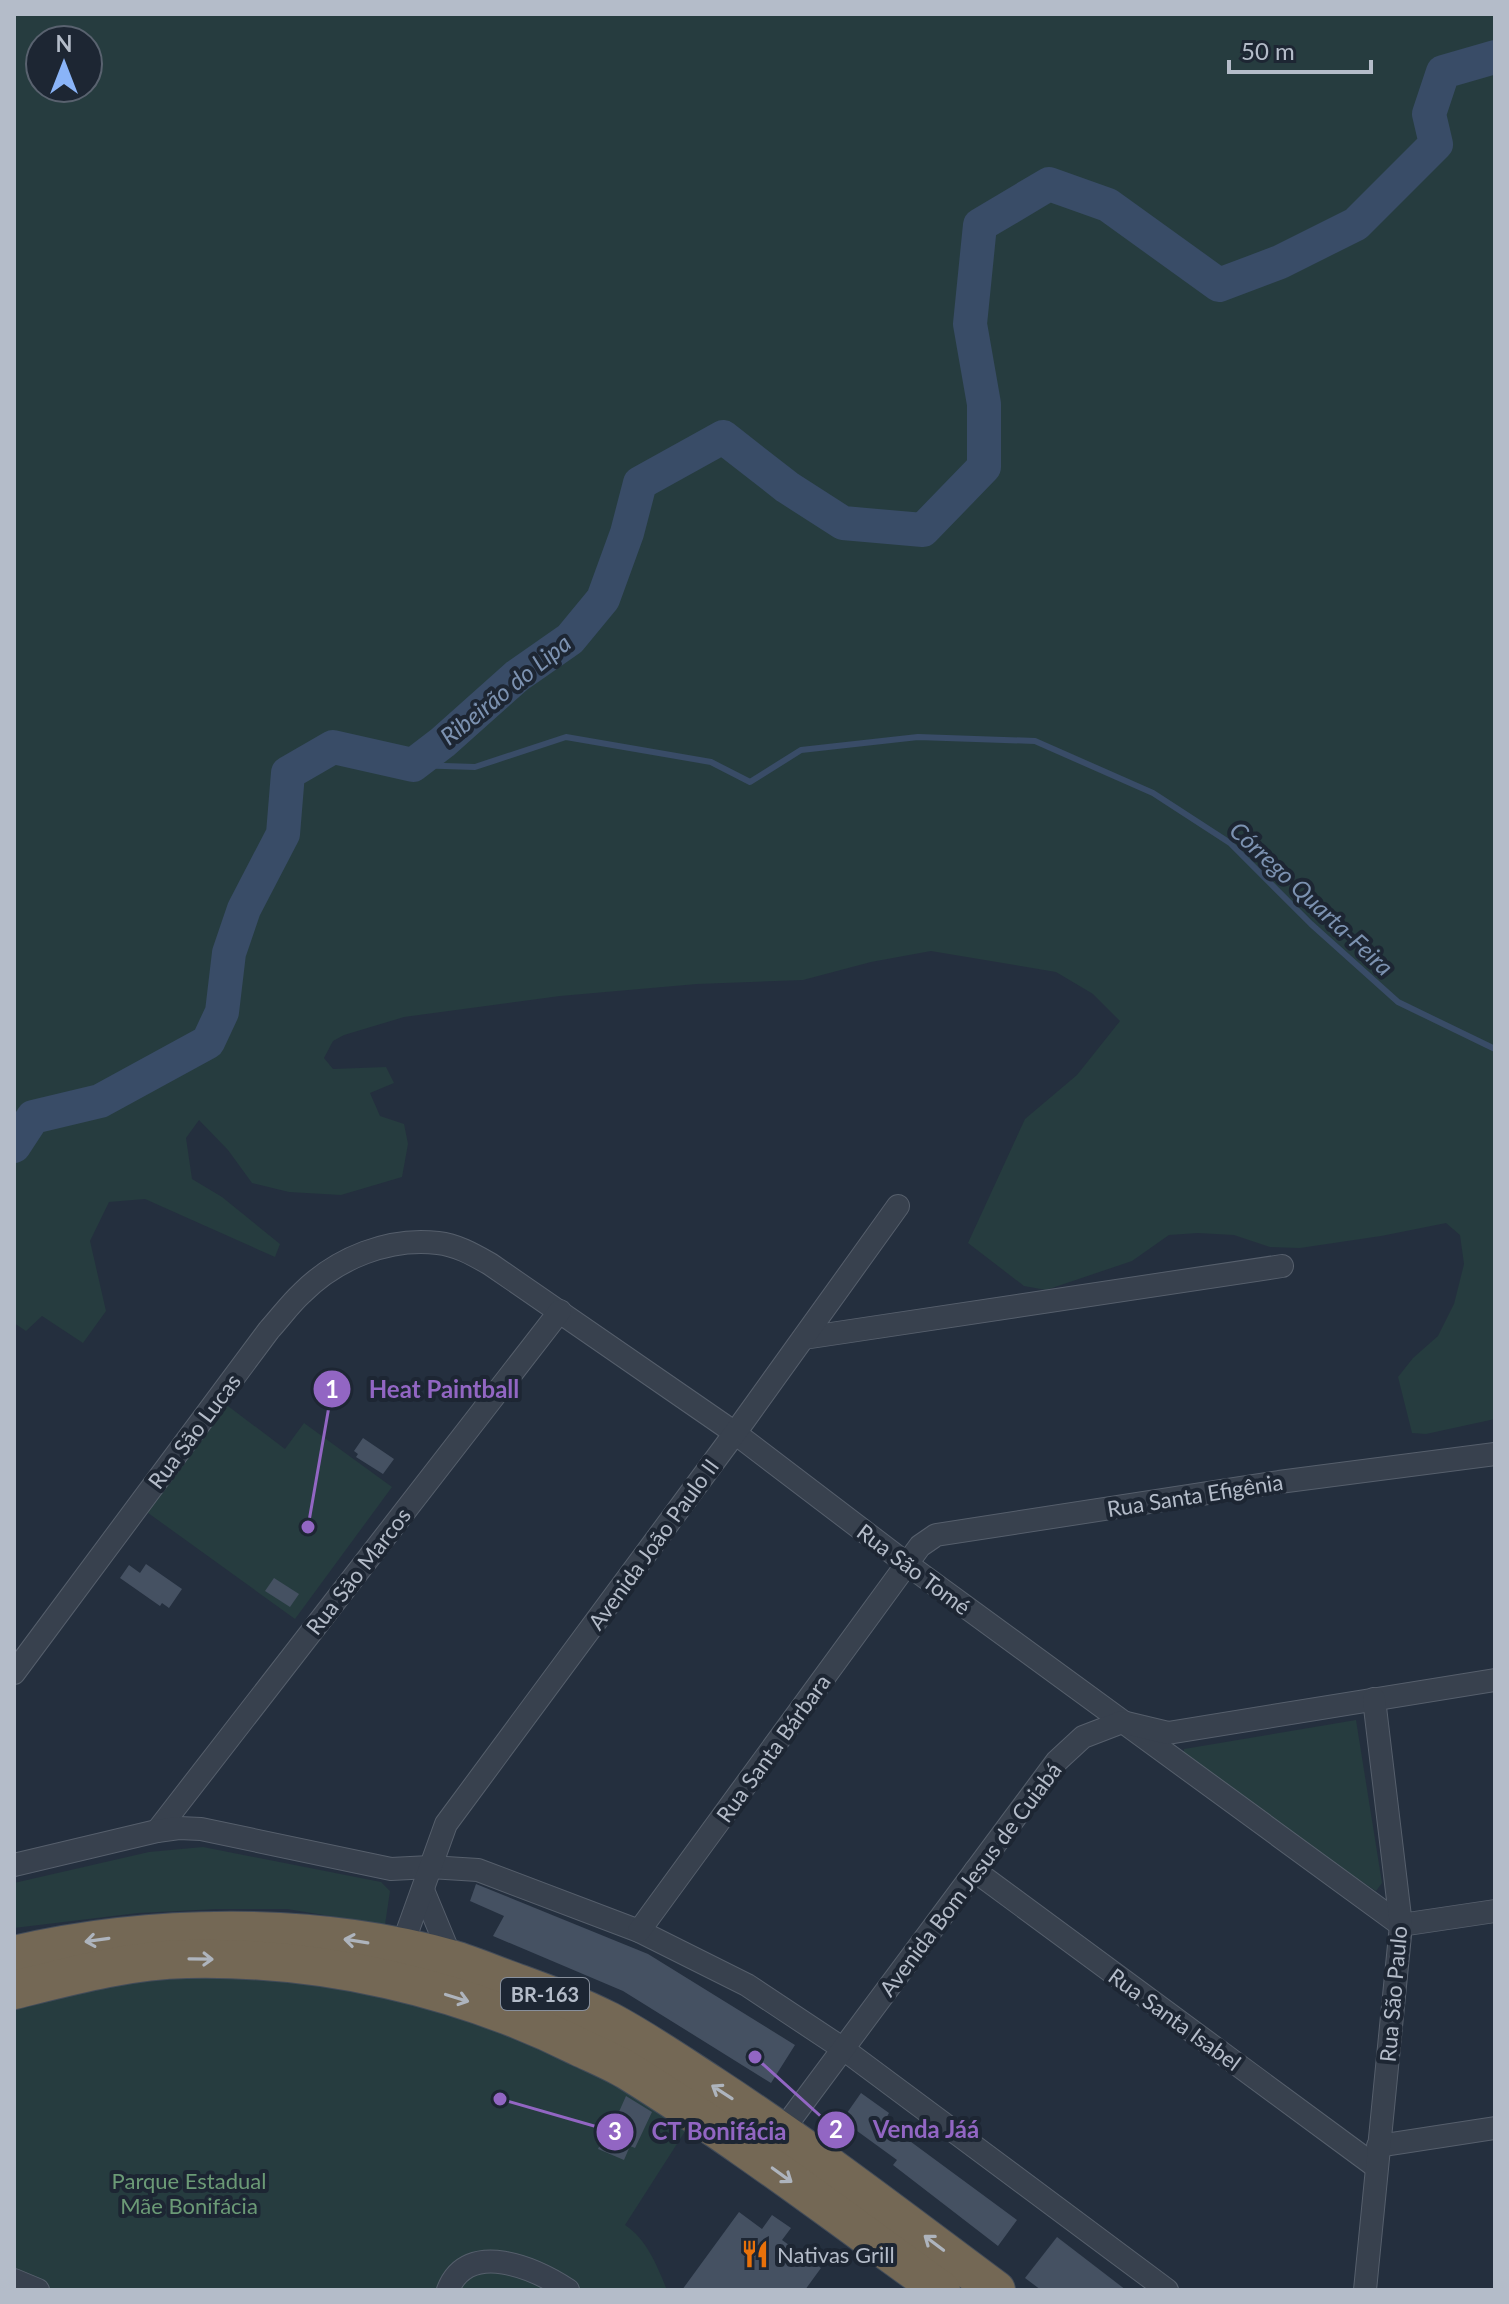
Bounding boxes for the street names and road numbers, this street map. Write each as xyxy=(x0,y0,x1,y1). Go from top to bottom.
street label: Rua São Lucas xyxy=(142,1368,246,1494)
street label: Avenida João Paulo II xyxy=(582,1453,724,1635)
street label: Rua Santa Efigênia xyxy=(1105,1468,1285,1522)
street label: Rua São Marcos xyxy=(300,1502,416,1640)
street label: Rua São Tomé xyxy=(852,1518,976,1620)
street label: Rua Santa Bárbara xyxy=(710,1669,836,1827)
street label: Avenida Bom Jesus de Cuiabá xyxy=(873,1757,1067,2001)
street label: Rua São Paulo xyxy=(1374,1925,1412,2063)
street label: Rua Santa Isabel xyxy=(1104,1962,1246,2076)
road number: BR-163 xyxy=(501,1978,589,2010)

